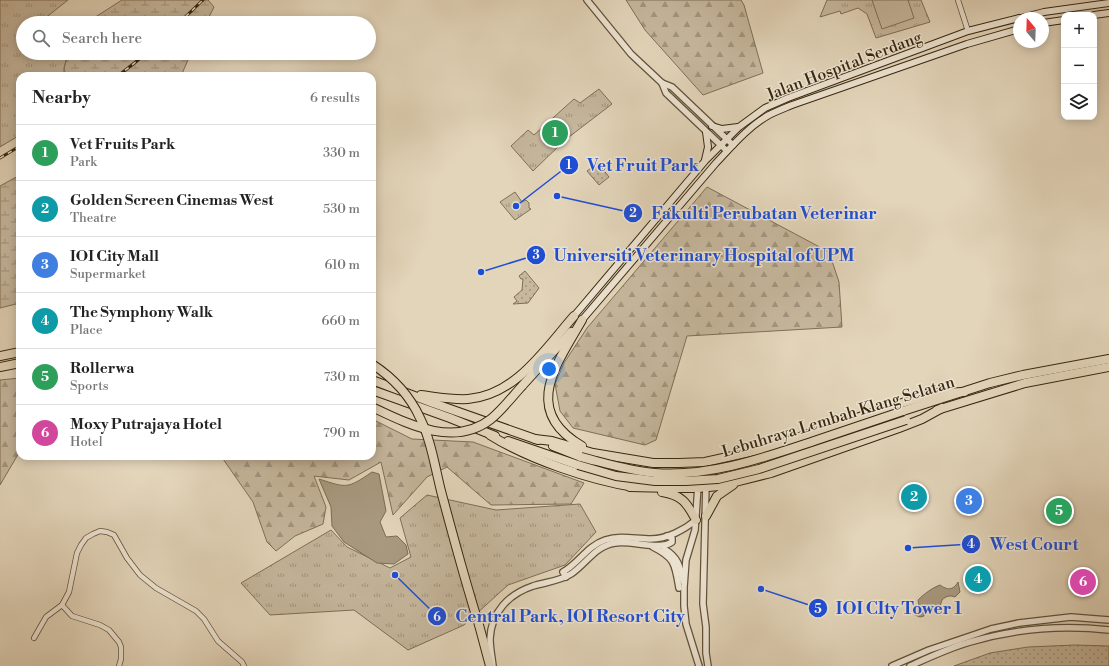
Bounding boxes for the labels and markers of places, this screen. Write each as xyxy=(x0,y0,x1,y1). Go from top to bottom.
pin: 1 xyxy=(542,118,568,148)
callout: Vet Fruit Park xyxy=(559,150,707,179)
callout: Fakulti Perubatan Veterinar xyxy=(623,199,885,228)
callout: Universiti Veterinary Hospital of UPM xyxy=(526,241,863,270)
pin: 2 xyxy=(901,482,927,512)
pin: 3 xyxy=(956,486,982,516)
pin: 5 xyxy=(1046,496,1072,526)
callout: West Court xyxy=(961,529,1086,558)
pin: 4 xyxy=(965,564,991,594)
pin: 6 xyxy=(1070,567,1096,597)
callout: IOI CIty Tower 1 xyxy=(808,594,970,623)
callout: Central Park, IOI Resort City xyxy=(427,602,693,631)

